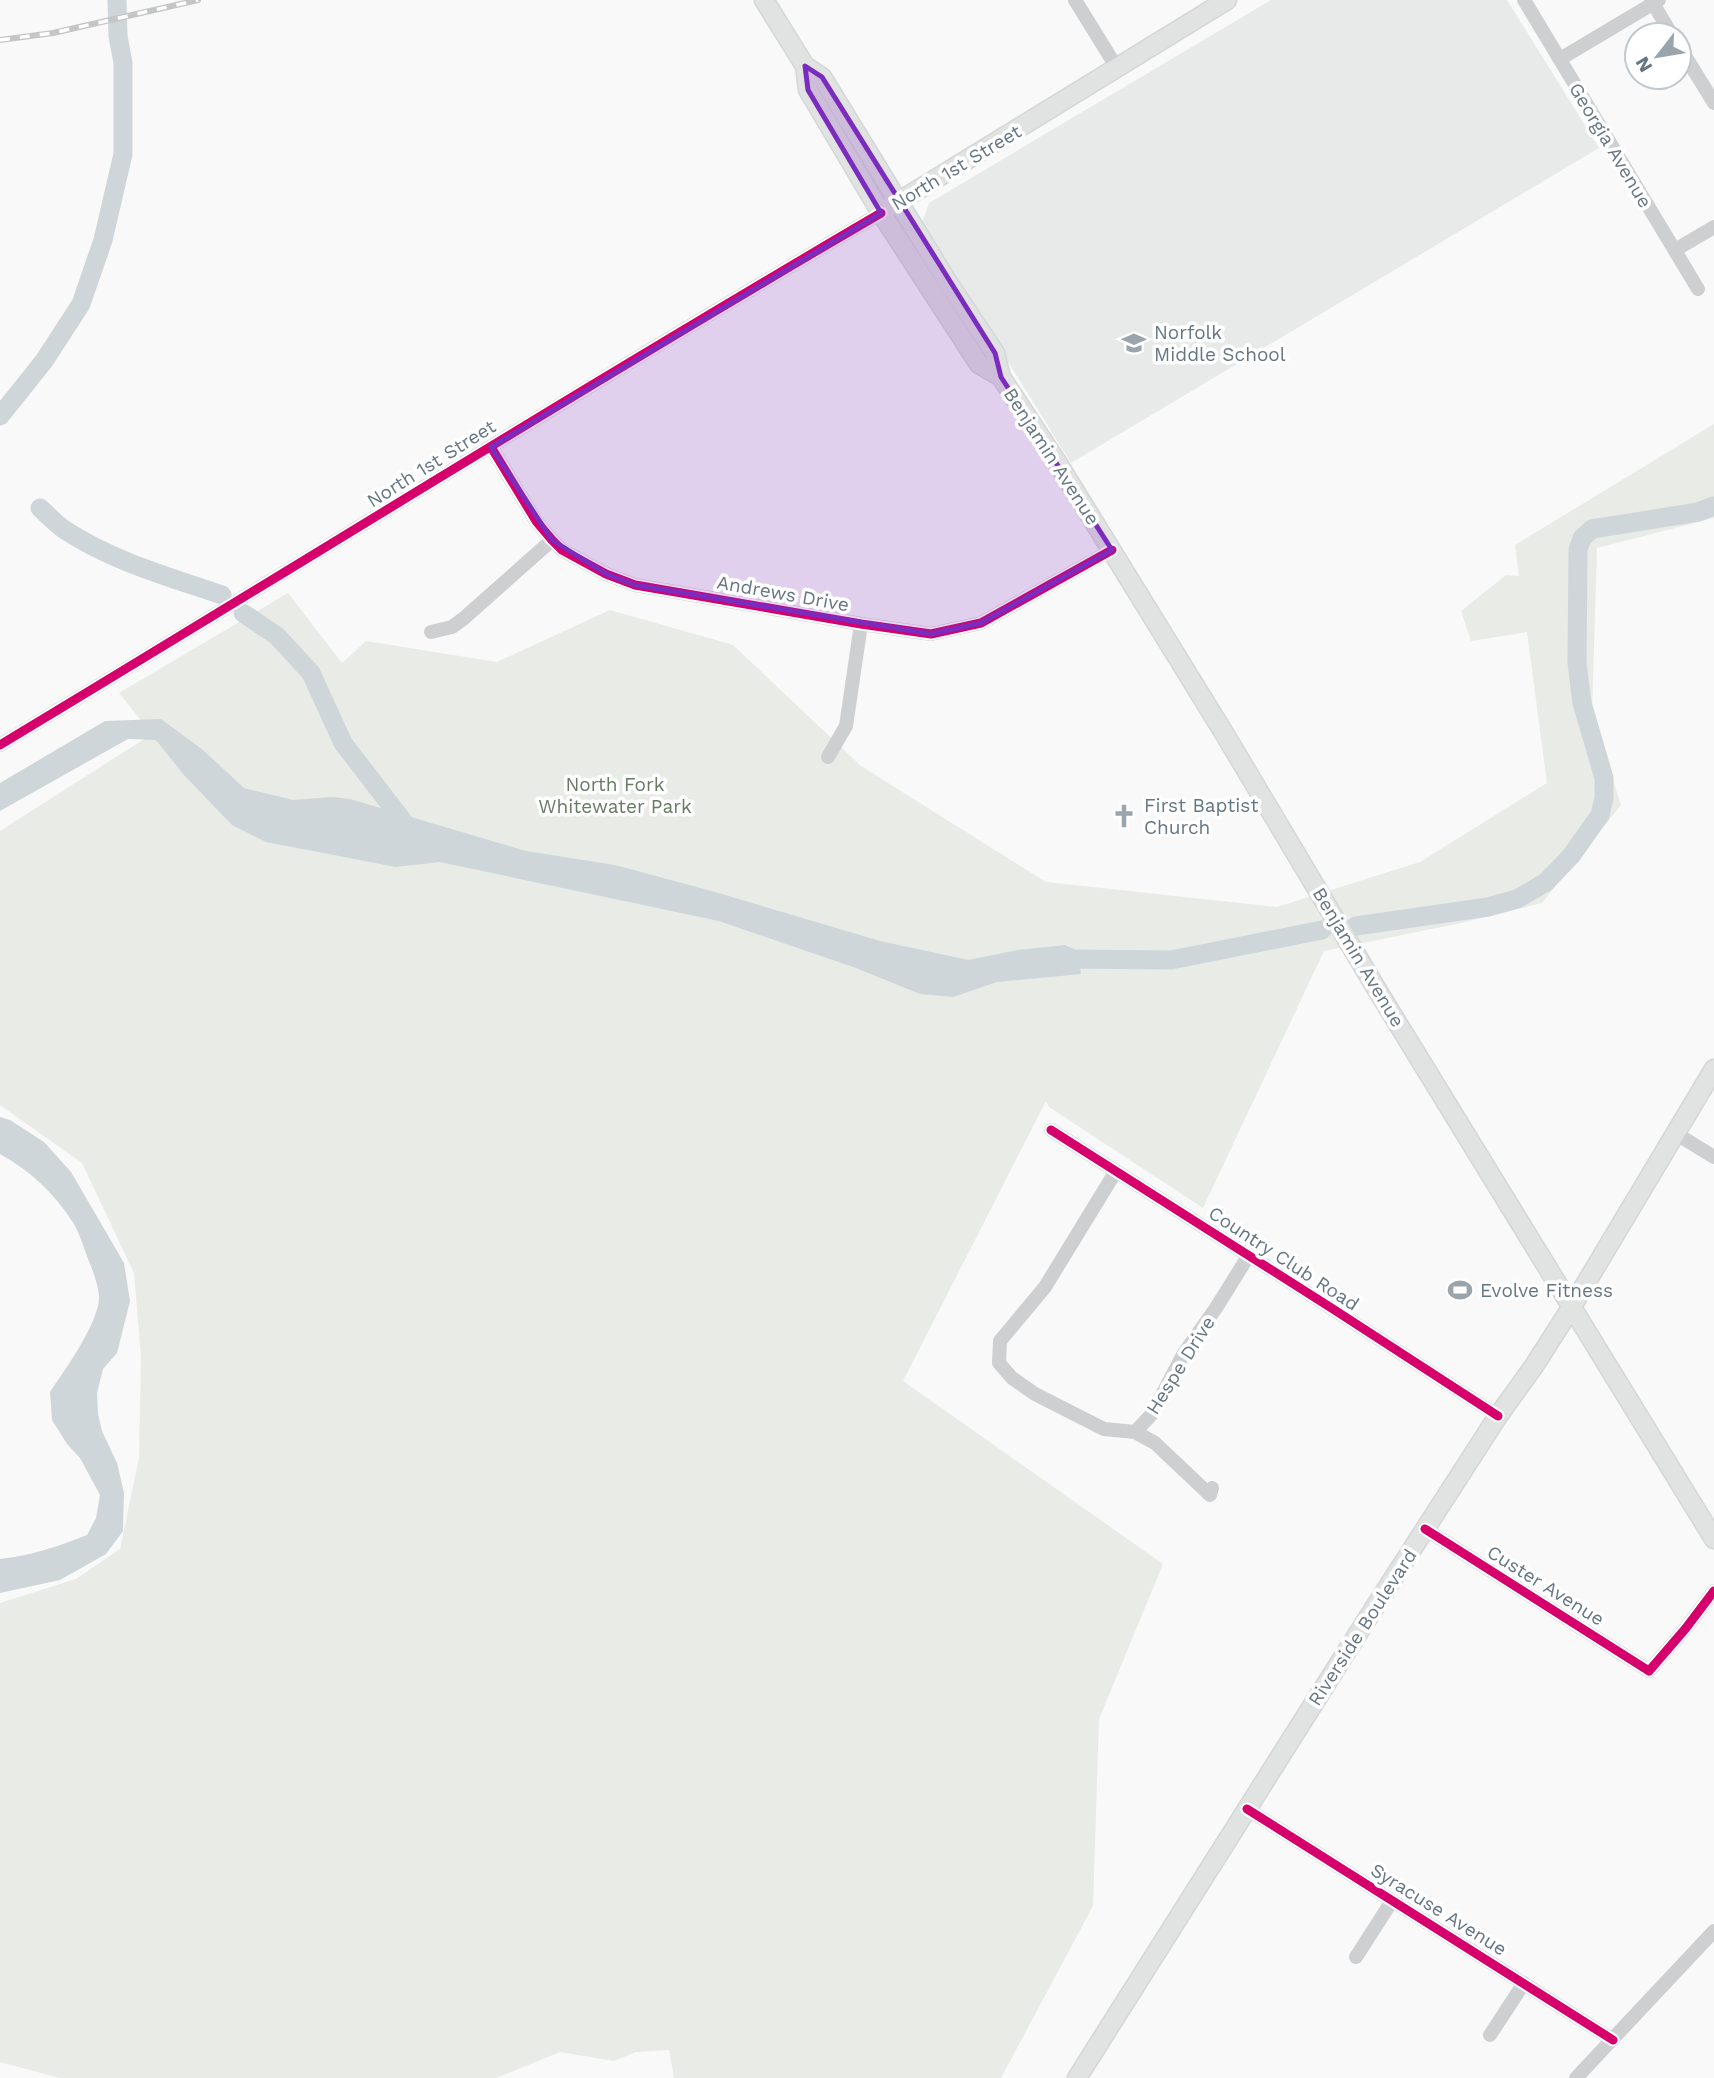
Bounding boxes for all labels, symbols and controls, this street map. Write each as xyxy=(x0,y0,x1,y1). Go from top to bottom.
north arrow xyxy=(1623,21,1693,91)
text: N xyxy=(1630,53,1657,76)
street label: Georgia Avenue xyxy=(1564,79,1657,212)
street label: North 1st Street xyxy=(887,120,1025,215)
place label: Norfolk Middle School xyxy=(1154,321,1286,366)
school or university icon: Norfolk Middle School xyxy=(1120,329,1148,357)
street label: Benjamin Avenue xyxy=(999,383,1104,529)
street label: North 1st Street xyxy=(363,415,500,512)
street label: Andrews Drive xyxy=(715,571,851,616)
park label: North Fork Whitewater Park xyxy=(538,773,692,818)
place label: First Baptist Church xyxy=(1144,794,1258,839)
church icon: First Baptist Church xyxy=(1110,802,1138,830)
street label: Benjamin Avenue xyxy=(1308,883,1409,1031)
street label: Country Club Road xyxy=(1204,1201,1363,1316)
sports icon: Evolve Fitness xyxy=(1446,1276,1474,1304)
place label: Evolve Fitness xyxy=(1480,1279,1613,1302)
street label: Hespe Drive xyxy=(1141,1312,1220,1419)
street label: Custer Avenue xyxy=(1483,1540,1609,1631)
street label: Riverside Boulevard xyxy=(1303,1545,1422,1710)
street label: Syracuse Avenue xyxy=(1366,1858,1511,1961)

